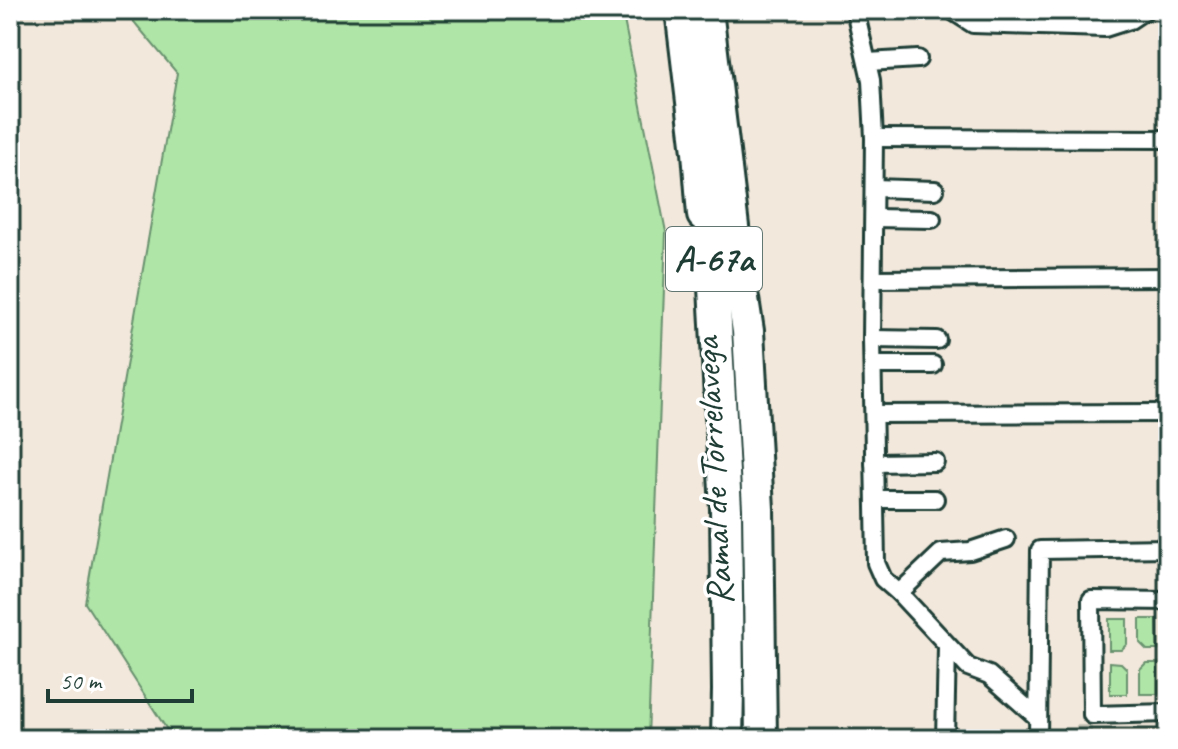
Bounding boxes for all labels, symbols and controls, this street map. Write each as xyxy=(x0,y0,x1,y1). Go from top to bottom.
road number: A-67a xyxy=(666,227,762,291)
street label: Ramal de Torrelavega xyxy=(682,333,743,606)
scale bar xyxy=(48,653,192,703)
text: 50 m xyxy=(60,666,103,696)

